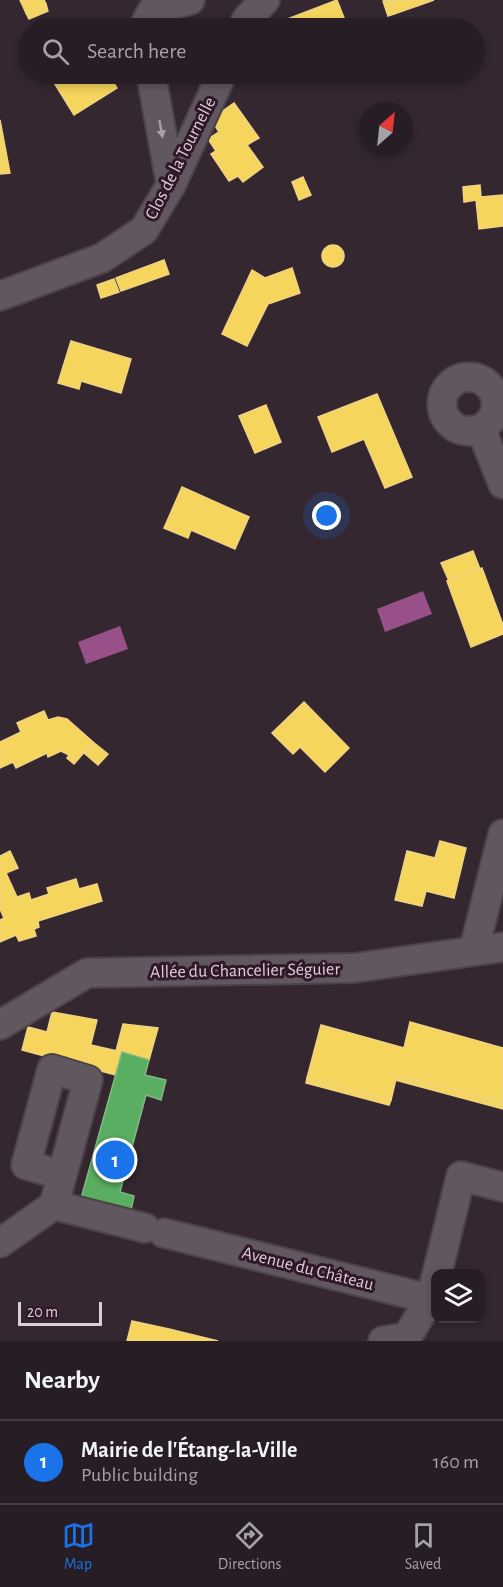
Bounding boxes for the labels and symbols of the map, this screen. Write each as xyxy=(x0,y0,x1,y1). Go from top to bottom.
street label: Clos de la Tournelle xyxy=(142,94,219,223)
north arrow xyxy=(359,102,413,156)
one-way arrow xyxy=(157,120,166,139)
your location xyxy=(312,501,341,530)
street label: Allée du Chancelier Séguier xyxy=(150,960,340,982)
pin: 1 xyxy=(96,1138,134,1182)
street label: Avenue du Château xyxy=(240,1244,376,1294)
scale bar xyxy=(18,1299,102,1326)

